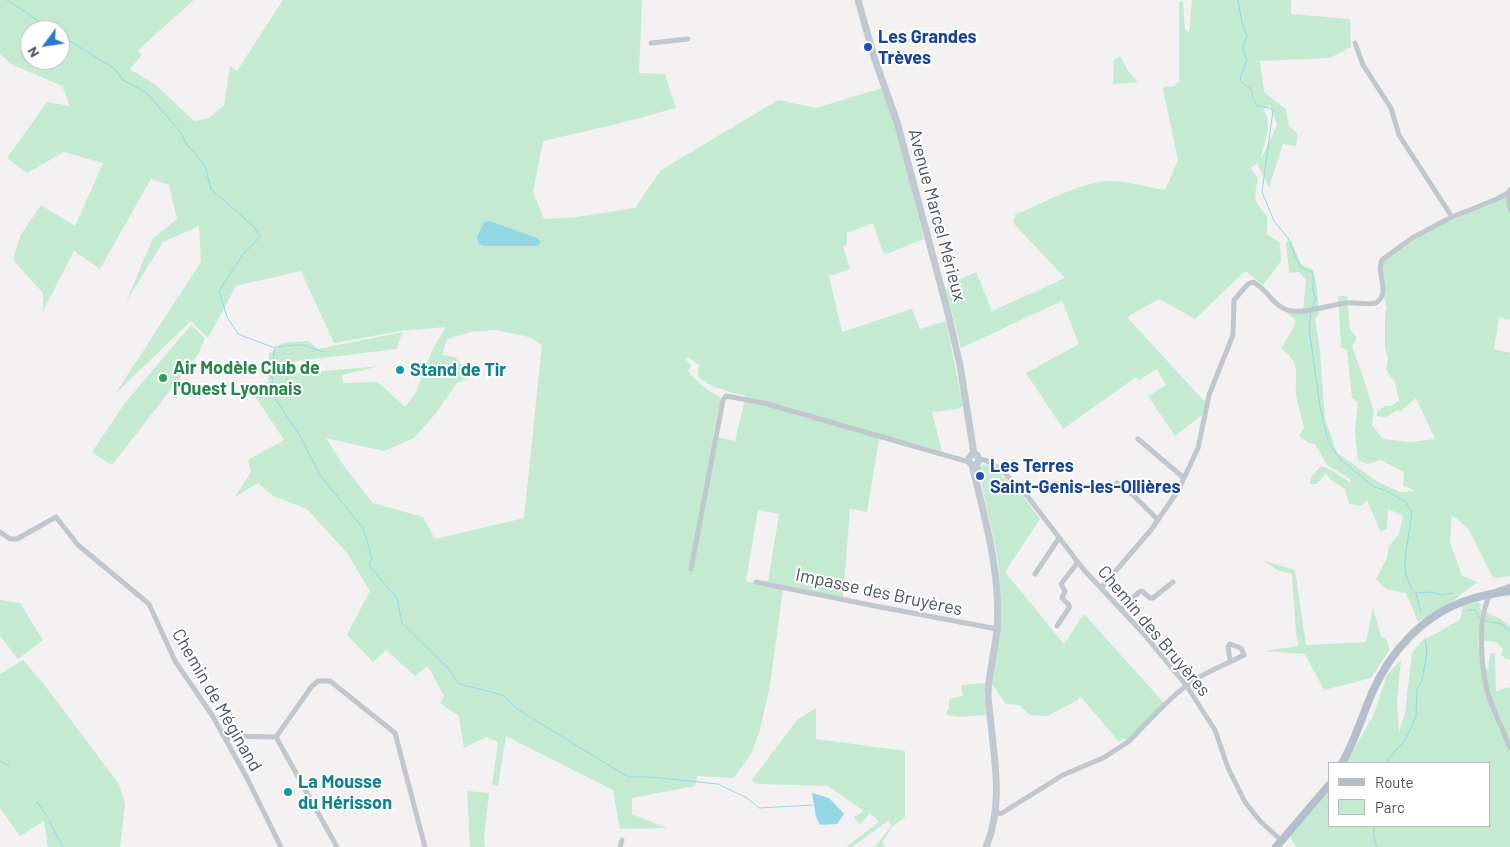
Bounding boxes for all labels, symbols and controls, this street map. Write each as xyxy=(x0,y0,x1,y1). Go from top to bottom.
north arrow xyxy=(20,20,70,70)
place label: Les Grandes Trèves xyxy=(878,26,977,68)
marker: Les Grandes Trèves xyxy=(862,41,874,53)
text: N xyxy=(23,44,42,61)
street label: Avenue Marcel Mérieux xyxy=(904,127,970,303)
place label: Air Modèle Club de l'Ouest Lyonnais xyxy=(173,357,320,399)
place label: Stand de Tir xyxy=(410,359,506,381)
marker: Stand de Tir xyxy=(394,364,406,376)
marker: Air Modèle Club de l'Ouest Lyonnais xyxy=(157,372,169,384)
place label: Les Terres Saint-Genis-les-Ollières xyxy=(990,455,1181,498)
marker: Les Terres Saint-Genis-les-Ollières xyxy=(974,470,986,482)
street label: Chemin des Bruyères xyxy=(1093,561,1215,701)
street label: Impasse des Bruyères xyxy=(794,564,964,620)
street label: Chemin de Méginand xyxy=(167,625,267,775)
legend xyxy=(1328,762,1490,827)
place label: La Mousse du Hérisson xyxy=(298,771,392,814)
text: Route xyxy=(1375,773,1414,791)
marker: La Mousse du Hérisson xyxy=(282,786,294,798)
text: Parc xyxy=(1375,798,1405,816)

